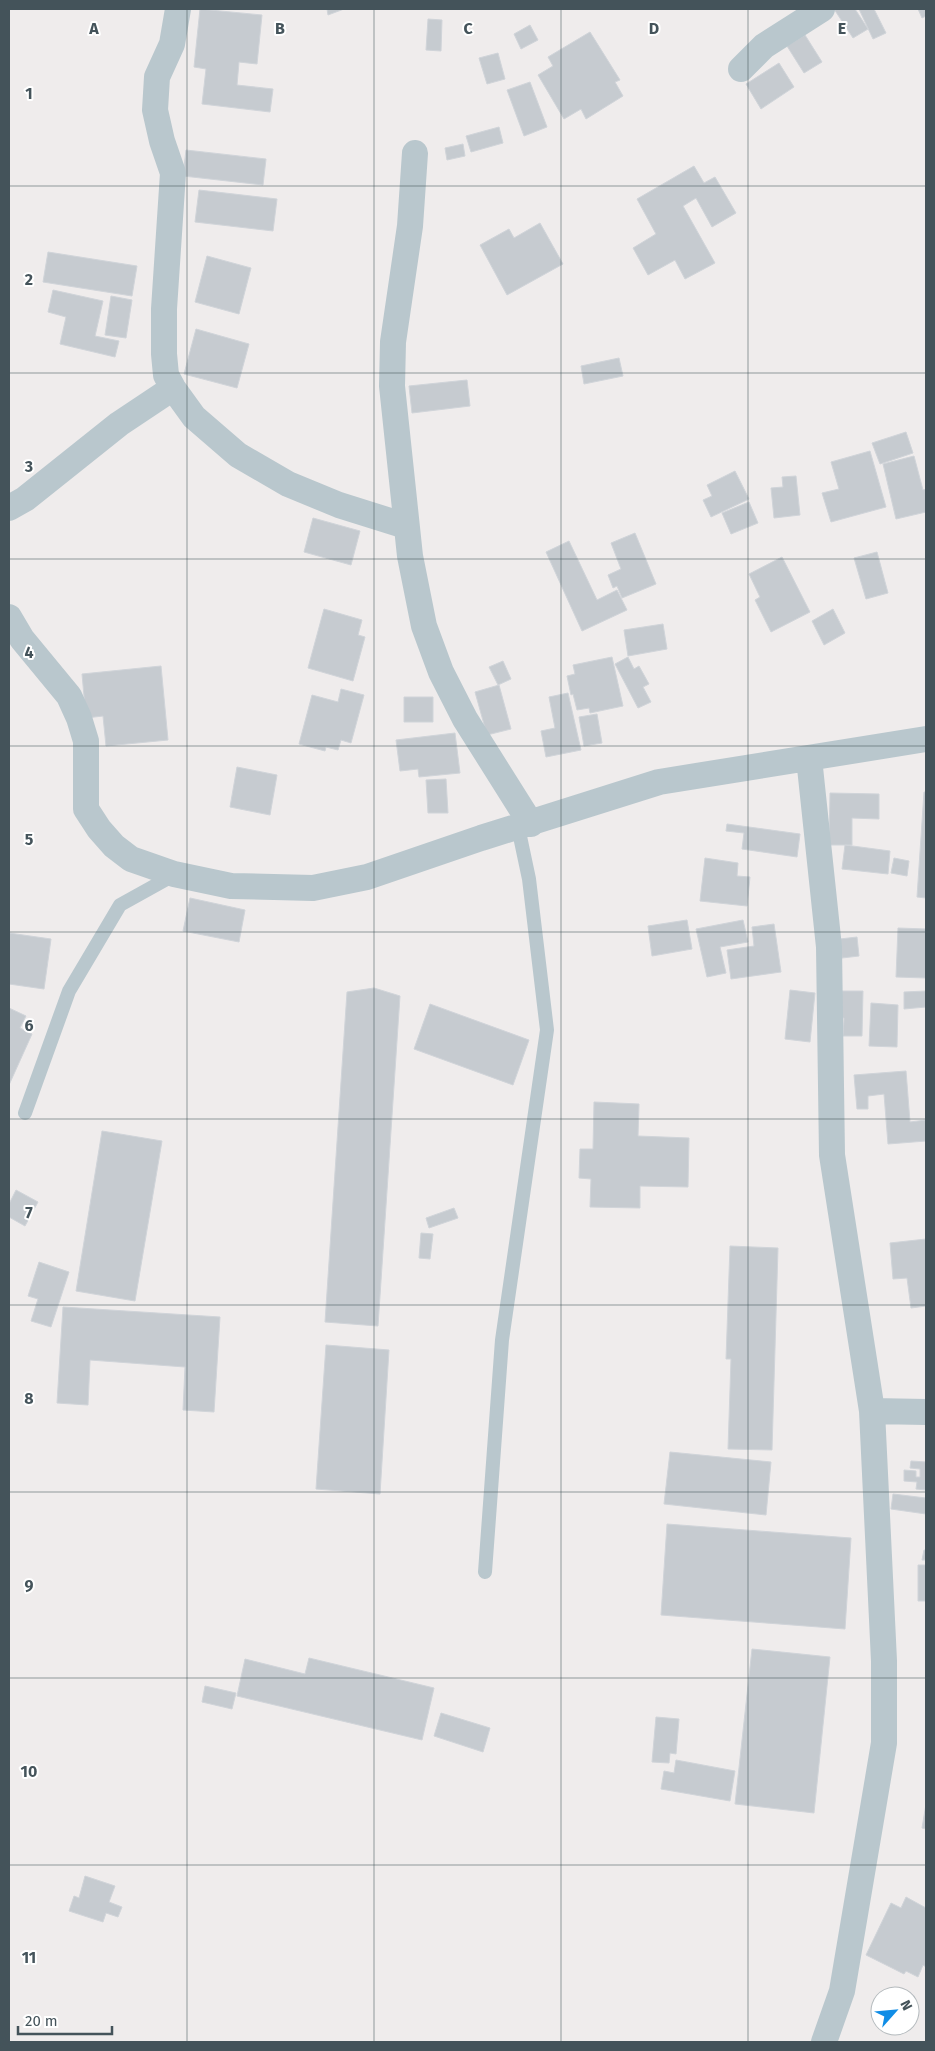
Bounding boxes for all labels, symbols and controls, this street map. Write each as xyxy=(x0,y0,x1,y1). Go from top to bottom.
text: A xyxy=(88,19,99,38)
text: B xyxy=(275,19,285,38)
text: C xyxy=(463,19,473,38)
text: D xyxy=(649,19,659,38)
text: E xyxy=(838,19,846,38)
text: 1 xyxy=(25,84,33,103)
text: 2 xyxy=(25,270,33,289)
text: 3 xyxy=(24,457,33,476)
text: 4 xyxy=(24,643,34,662)
text: 5 xyxy=(25,830,34,849)
text: 6 xyxy=(24,1016,34,1035)
text: 7 xyxy=(25,1203,33,1222)
text: 8 xyxy=(24,1389,34,1408)
text: 9 xyxy=(25,1576,34,1595)
text: 10 xyxy=(21,1762,37,1781)
text: 11 xyxy=(22,1948,36,1967)
north arrow xyxy=(870,1986,920,2036)
text: N xyxy=(896,1997,916,2013)
scale bar xyxy=(18,2004,111,2036)
text: 20 m xyxy=(25,2012,58,2030)

